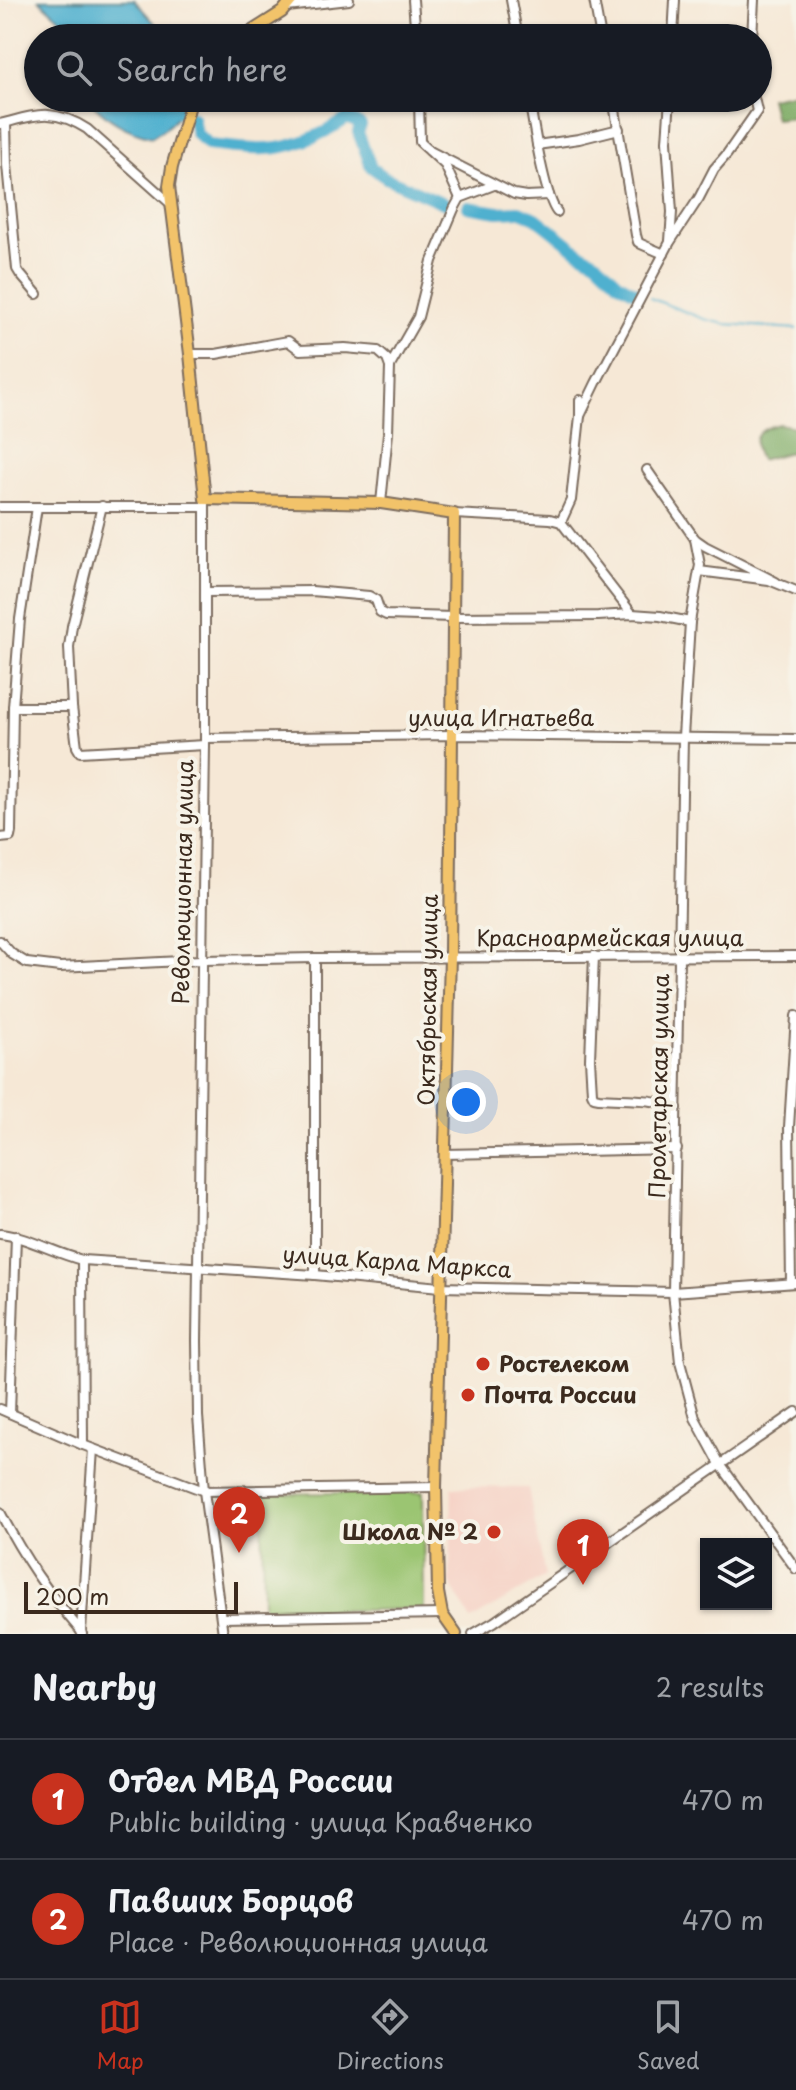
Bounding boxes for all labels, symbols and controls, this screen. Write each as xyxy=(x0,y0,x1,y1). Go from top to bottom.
search box xyxy=(24,24,772,112)
icon: search xyxy=(52,46,96,90)
text: Search here xyxy=(116,46,288,91)
street label: улица Игнатьева xyxy=(408,700,594,733)
street label: Революционная улица xyxy=(163,759,200,1005)
street label: Октябрьская улица xyxy=(408,894,445,1106)
street label: Красноармейская улица xyxy=(477,920,744,953)
street label: Пролетарская улица xyxy=(639,973,676,1199)
your location xyxy=(446,1082,486,1122)
street label: улица Карла Маркса xyxy=(282,1236,513,1285)
place label: Ростелеком xyxy=(499,1346,630,1379)
marker: Ростелеком xyxy=(474,1355,492,1373)
place label: Почта России xyxy=(484,1377,637,1410)
marker: Почта России xyxy=(459,1386,477,1404)
pin: 2 xyxy=(213,1487,265,1553)
place label: Школа № 2 xyxy=(342,1514,478,1547)
pin: 1 xyxy=(557,1519,609,1585)
marker: Школа № 2 xyxy=(485,1523,503,1541)
map controls xyxy=(700,1538,772,1610)
button: layers xyxy=(700,1538,772,1610)
scale bar xyxy=(24,1578,238,1614)
text: 200 m xyxy=(36,1579,109,1612)
text: Nearby xyxy=(32,1660,157,1712)
text: 2 results xyxy=(656,1667,764,1706)
text: Отдел МВД России xyxy=(108,1757,393,1802)
text: 1 xyxy=(52,1780,64,1819)
text: 470 m xyxy=(682,1780,764,1819)
text: Public building · улица Кравченко xyxy=(108,1802,533,1841)
text: Павших Борцов xyxy=(108,1877,354,1922)
text: 2 xyxy=(49,1900,67,1939)
text: 470 m xyxy=(682,1900,764,1939)
text: Place · Революционная улица xyxy=(108,1922,488,1961)
tab: Map xyxy=(97,1995,144,2076)
tab: Directions xyxy=(337,1995,444,2076)
tab: Saved xyxy=(637,1995,699,2076)

